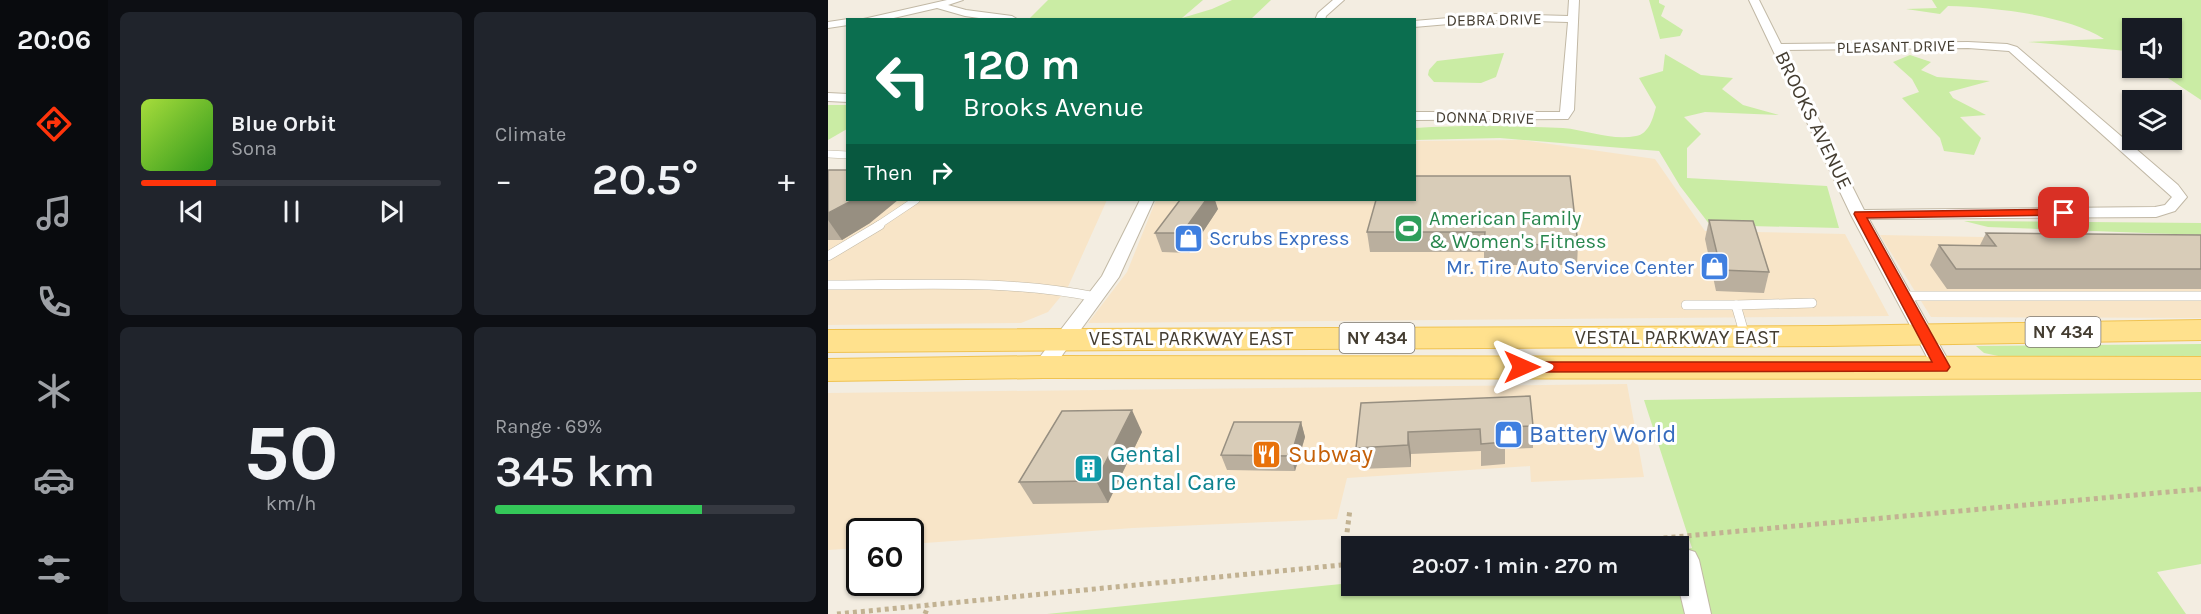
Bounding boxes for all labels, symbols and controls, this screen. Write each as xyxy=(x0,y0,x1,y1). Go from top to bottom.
street label: DEBRA DRIVE xyxy=(1446,9,1542,30)
map controls xyxy=(2122,18,2182,150)
button: sound xyxy=(2122,18,2182,78)
text: 20:06 xyxy=(17,24,91,56)
street label: PLEASANT DRIVE xyxy=(1836,36,1956,57)
text: 120 m xyxy=(963,40,1080,90)
icon: left xyxy=(864,42,942,120)
street label: BROOKS AVENUE xyxy=(1770,47,1857,193)
button: layers xyxy=(2122,90,2182,150)
text: Brooks Avenue xyxy=(963,91,1144,123)
icon: directions xyxy=(33,103,75,145)
street label: DONNA DRIVE xyxy=(1436,107,1534,128)
text: Blue Orbit xyxy=(231,111,336,137)
text: Climate xyxy=(495,123,566,146)
text: Sona xyxy=(231,137,277,160)
text: 20.5° xyxy=(592,153,698,205)
icon: right xyxy=(925,156,958,189)
text: Then xyxy=(864,160,913,186)
text: − xyxy=(495,161,512,199)
text: + xyxy=(778,161,795,199)
pin xyxy=(2038,187,2089,238)
icon: music xyxy=(33,192,75,234)
icon: previous xyxy=(175,195,208,228)
icon: pause xyxy=(275,195,308,228)
icon: next xyxy=(375,195,408,228)
icon: arrive xyxy=(2047,196,2080,229)
place label: American Family & Women's Fitness xyxy=(1429,207,1607,253)
sports icon: American Family & Women's Fitness xyxy=(1392,213,1424,245)
shop icon: Scrubs Express xyxy=(1172,222,1204,254)
place label: Scrubs Express xyxy=(1209,227,1350,250)
shop icon: Mr. Tire Auto Service Center xyxy=(1699,251,1731,283)
place label: Mr. Tire Auto Service Center xyxy=(1446,256,1695,279)
icon: phone xyxy=(33,281,75,323)
road number: NY 434 xyxy=(2026,317,2100,347)
road number: NY 434 xyxy=(1340,323,1414,353)
street label: VESTAL PARKWAY EAST xyxy=(1575,326,1779,349)
street label: VESTAL PARKWAY EAST xyxy=(1089,327,1293,350)
position arrow xyxy=(1490,335,1554,399)
icon: climate xyxy=(33,370,75,412)
text: 50 xyxy=(244,407,338,499)
text: Range · 69% xyxy=(495,415,603,438)
shop icon: Battery World xyxy=(1492,418,1524,450)
place label: Battery World xyxy=(1529,420,1676,448)
restaurant icon: Subway xyxy=(1251,438,1283,470)
place label: Gental Dental Care xyxy=(1110,440,1236,496)
place label: Subway xyxy=(1288,440,1373,468)
text: 345 km xyxy=(495,445,655,497)
building icon: Gental Dental Care xyxy=(1073,452,1105,484)
icon: car xyxy=(33,459,75,501)
text: km/h xyxy=(266,492,316,515)
speed limit sign: 60 xyxy=(846,518,924,596)
icon: filters xyxy=(33,548,75,590)
text: 20:07 · 1 min · 270 m xyxy=(1412,553,1618,579)

